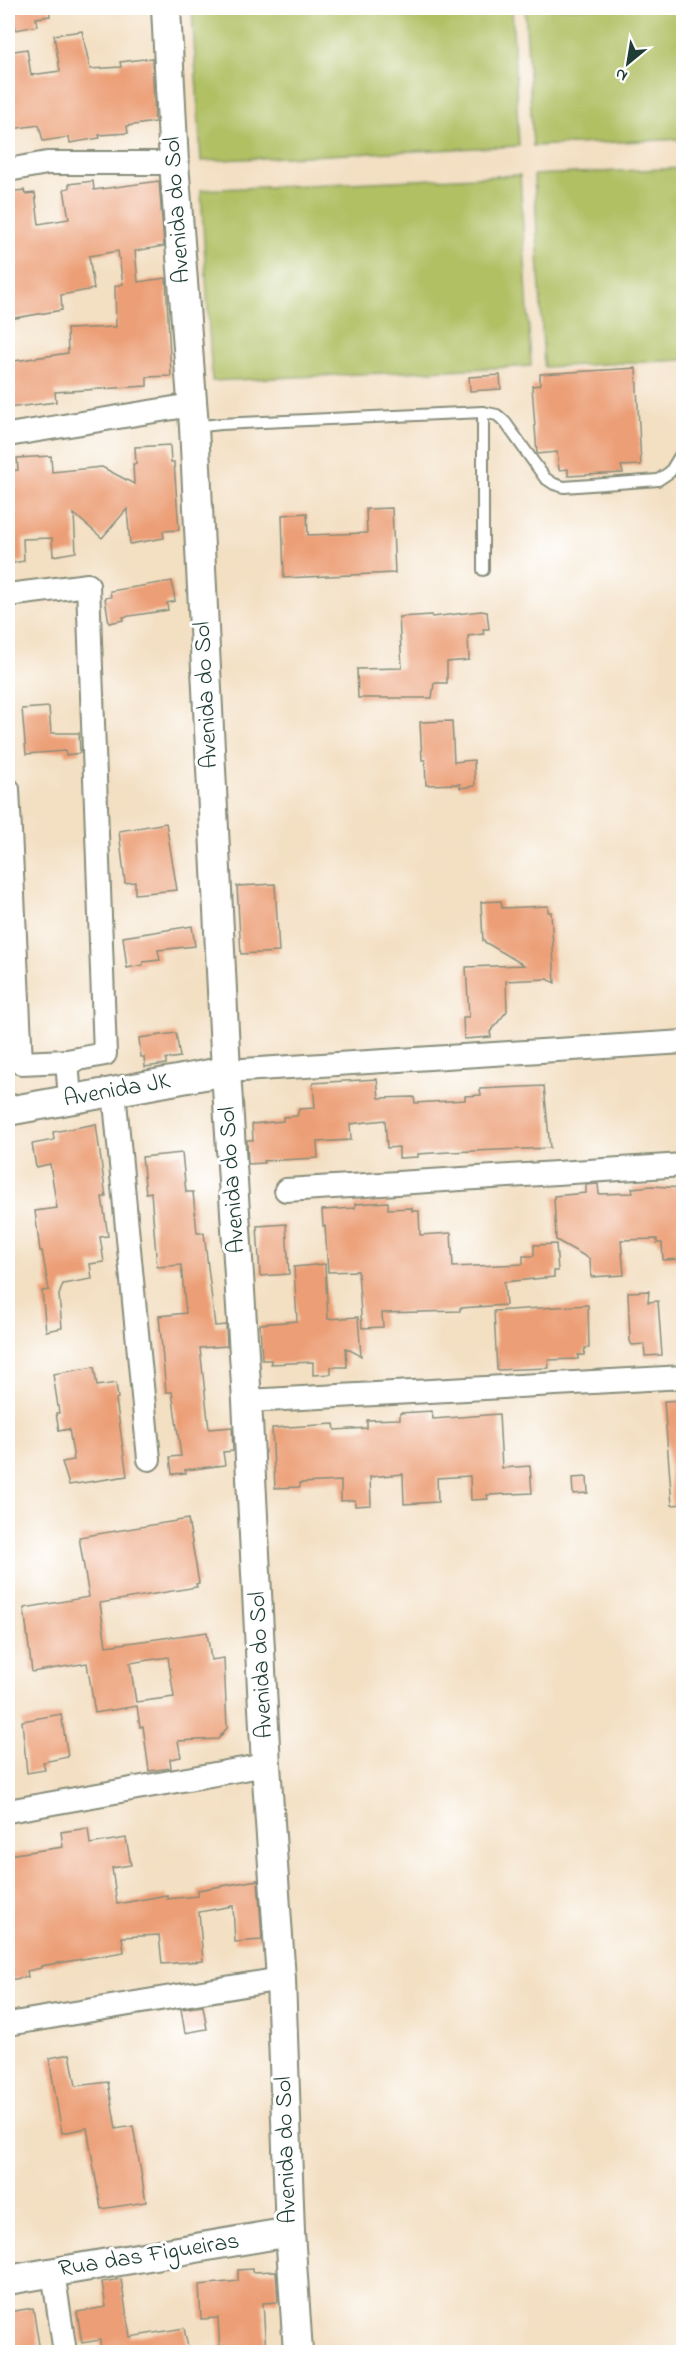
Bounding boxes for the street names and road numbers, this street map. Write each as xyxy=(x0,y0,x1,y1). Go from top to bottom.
street label: Avenida do Sol xyxy=(155,135,201,285)
street label: Avenida do Sol xyxy=(186,621,228,769)
street label: Avenida JK xyxy=(61,1064,173,1118)
street label: Avenida do Sol xyxy=(210,1105,256,1255)
street label: Avenida do Sol xyxy=(241,1591,283,1739)
street label: Avenida do Sol xyxy=(267,2076,307,2224)
street label: Rua das Figueiras xyxy=(56,2224,242,2288)

